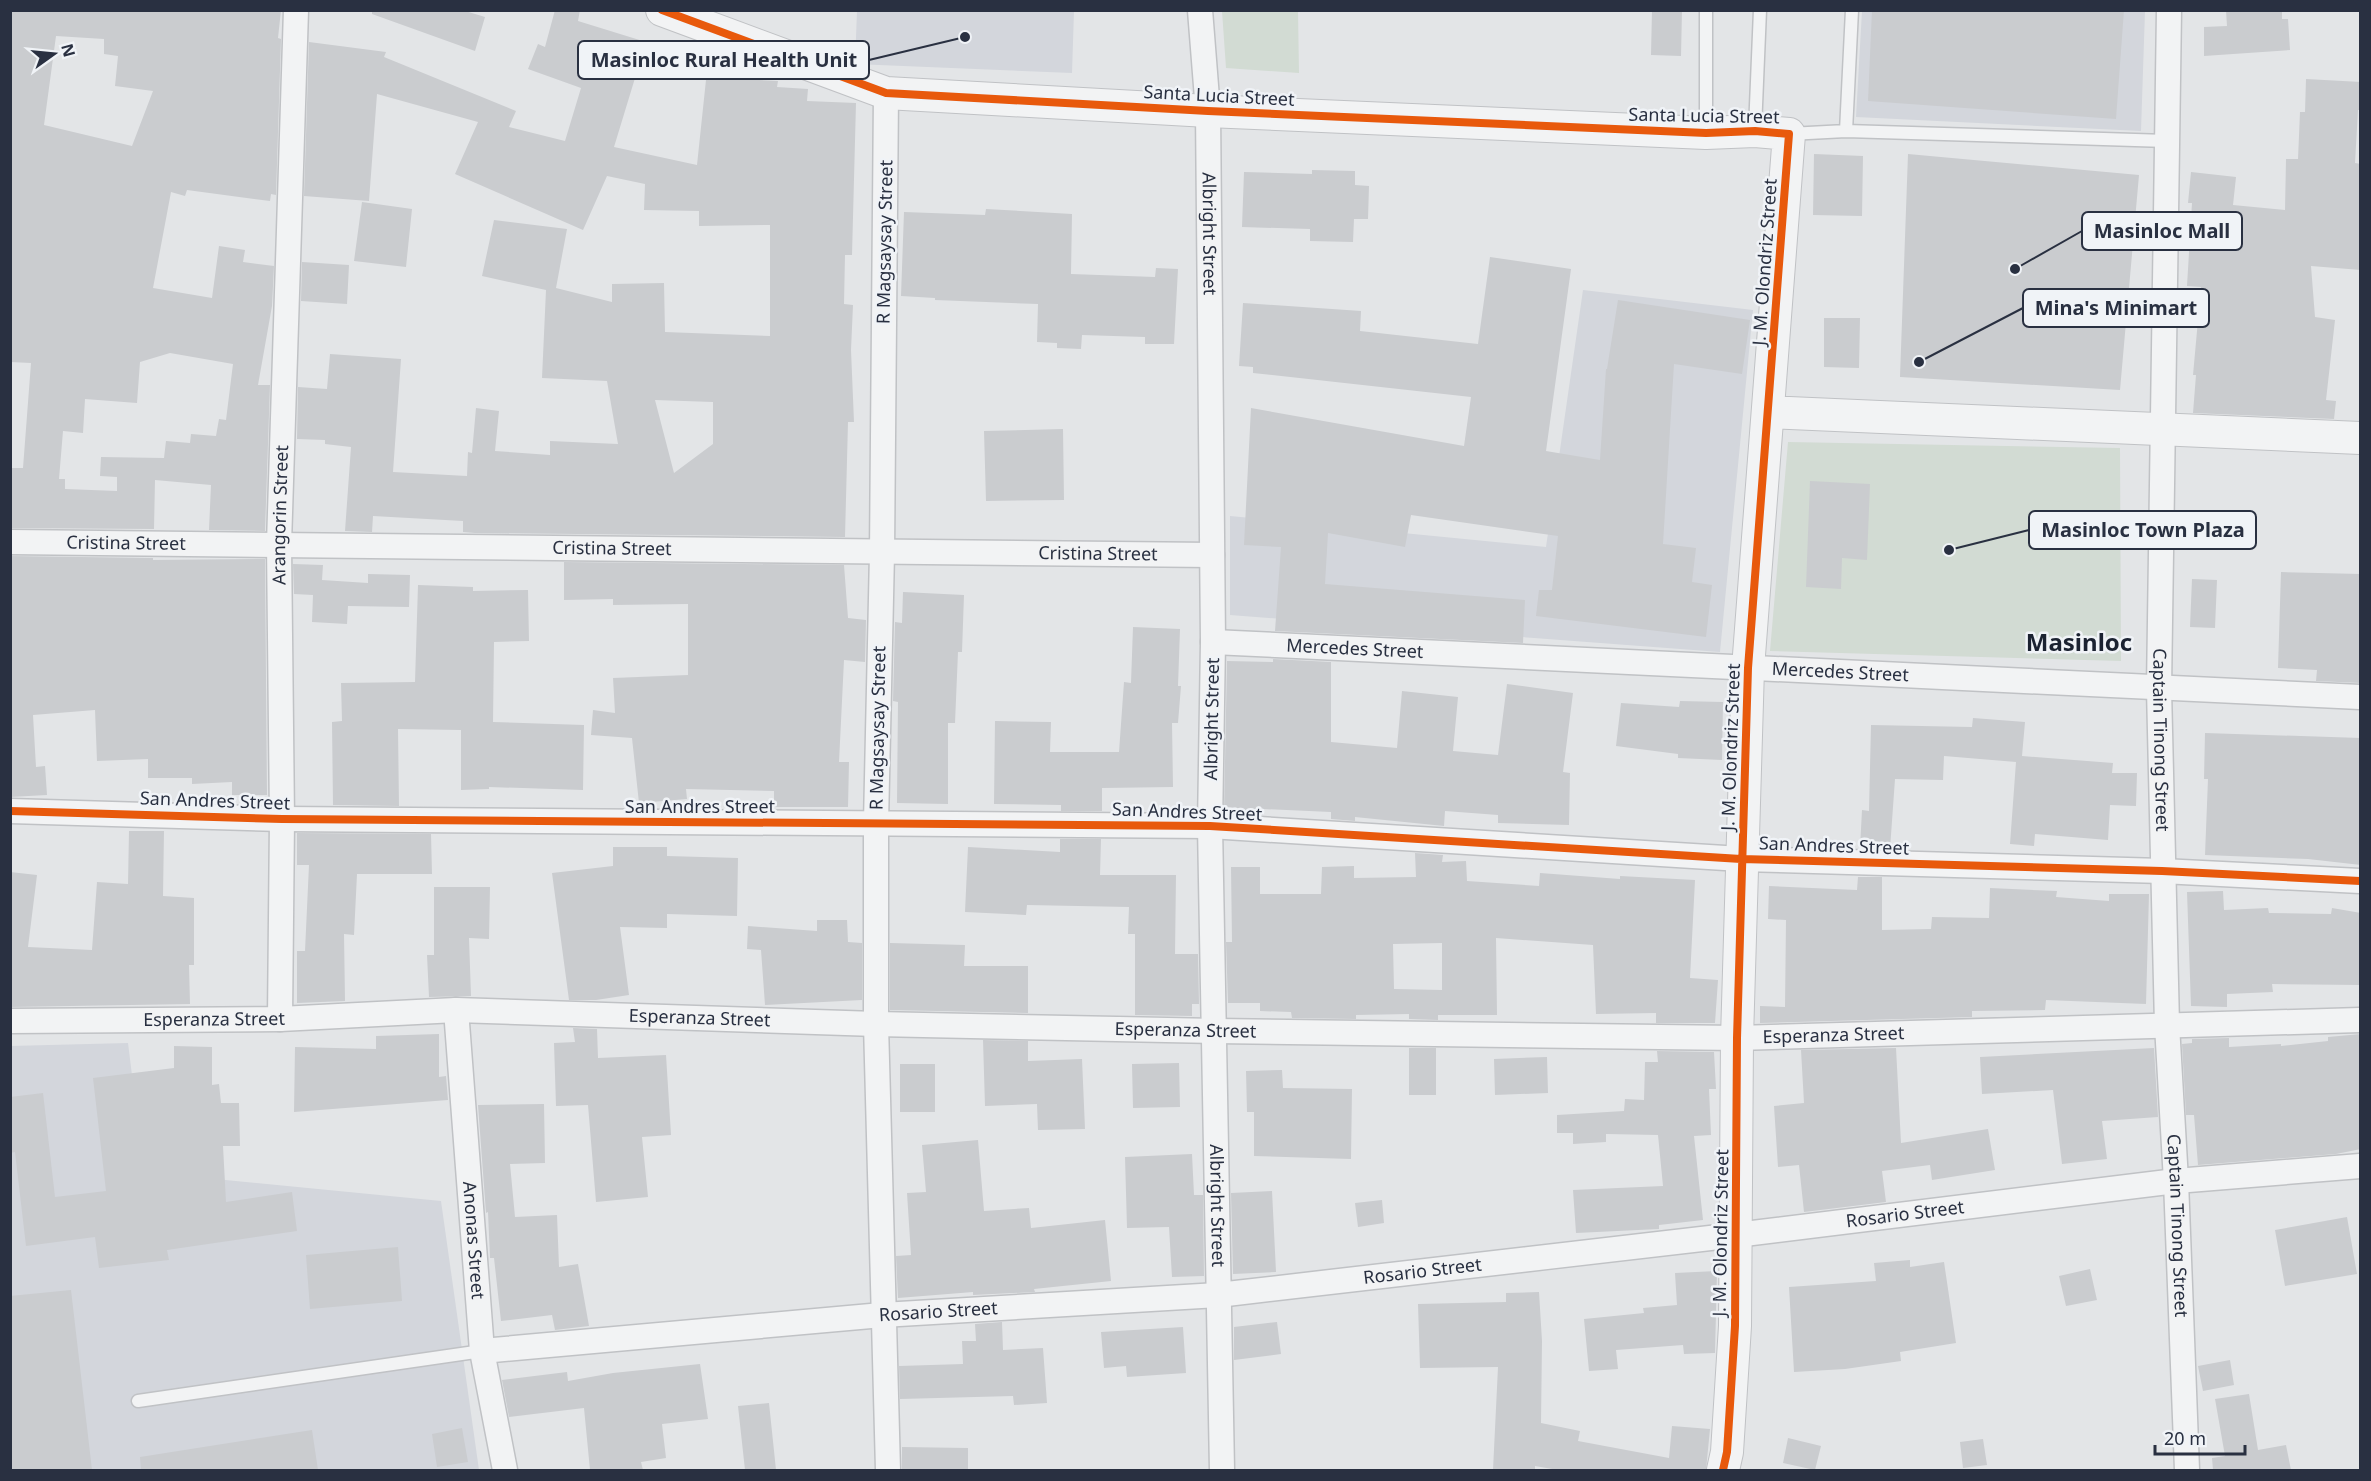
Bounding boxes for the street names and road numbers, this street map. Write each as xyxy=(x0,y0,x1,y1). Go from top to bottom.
street label: Santa Lucia Street xyxy=(1143,79,1296,111)
street label: Santa Lucia Street xyxy=(1628,102,1780,128)
street label: R Magsaysay Street xyxy=(871,159,897,324)
street label: Albright Street xyxy=(1198,172,1223,296)
street label: J. M. Olondriz Street xyxy=(1746,177,1782,348)
street label: Arangorin Street xyxy=(266,444,293,585)
street label: Cristina Street xyxy=(66,530,186,555)
street label: Cristina Street xyxy=(552,535,672,560)
street label: Cristina Street xyxy=(1038,540,1158,565)
street label: Mercedes Street xyxy=(1286,633,1424,663)
street label: R Magsaysay Street xyxy=(864,645,890,810)
street label: Captain Tinong Street xyxy=(2148,648,2175,832)
street label: Mercedes Street xyxy=(1771,656,1910,686)
street label: Albright Street xyxy=(1198,657,1224,781)
street label: J. M. Olondriz Street xyxy=(1715,662,1745,833)
street label: San Andres Street xyxy=(140,785,291,815)
street label: San Andres Street xyxy=(625,794,776,818)
street label: San Andres Street xyxy=(1112,796,1263,826)
street label: San Andres Street xyxy=(1759,830,1910,860)
street label: Esperanza Street xyxy=(628,1003,771,1031)
street label: Esperanza Street xyxy=(143,1006,286,1031)
street label: Esperanza Street xyxy=(1114,1016,1257,1043)
street label: Esperanza Street xyxy=(1762,1020,1905,1048)
street label: Captain Tinong Street xyxy=(2162,1133,2194,1318)
street label: Albright Street xyxy=(1205,1144,1231,1268)
street label: J. M. Olondriz Street xyxy=(1707,1149,1733,1319)
street label: Anonas Street xyxy=(458,1180,491,1301)
street label: Rosario Street xyxy=(1845,1194,1966,1232)
street label: Rosario Street xyxy=(1362,1252,1483,1289)
street label: Rosario Street xyxy=(878,1295,999,1326)

